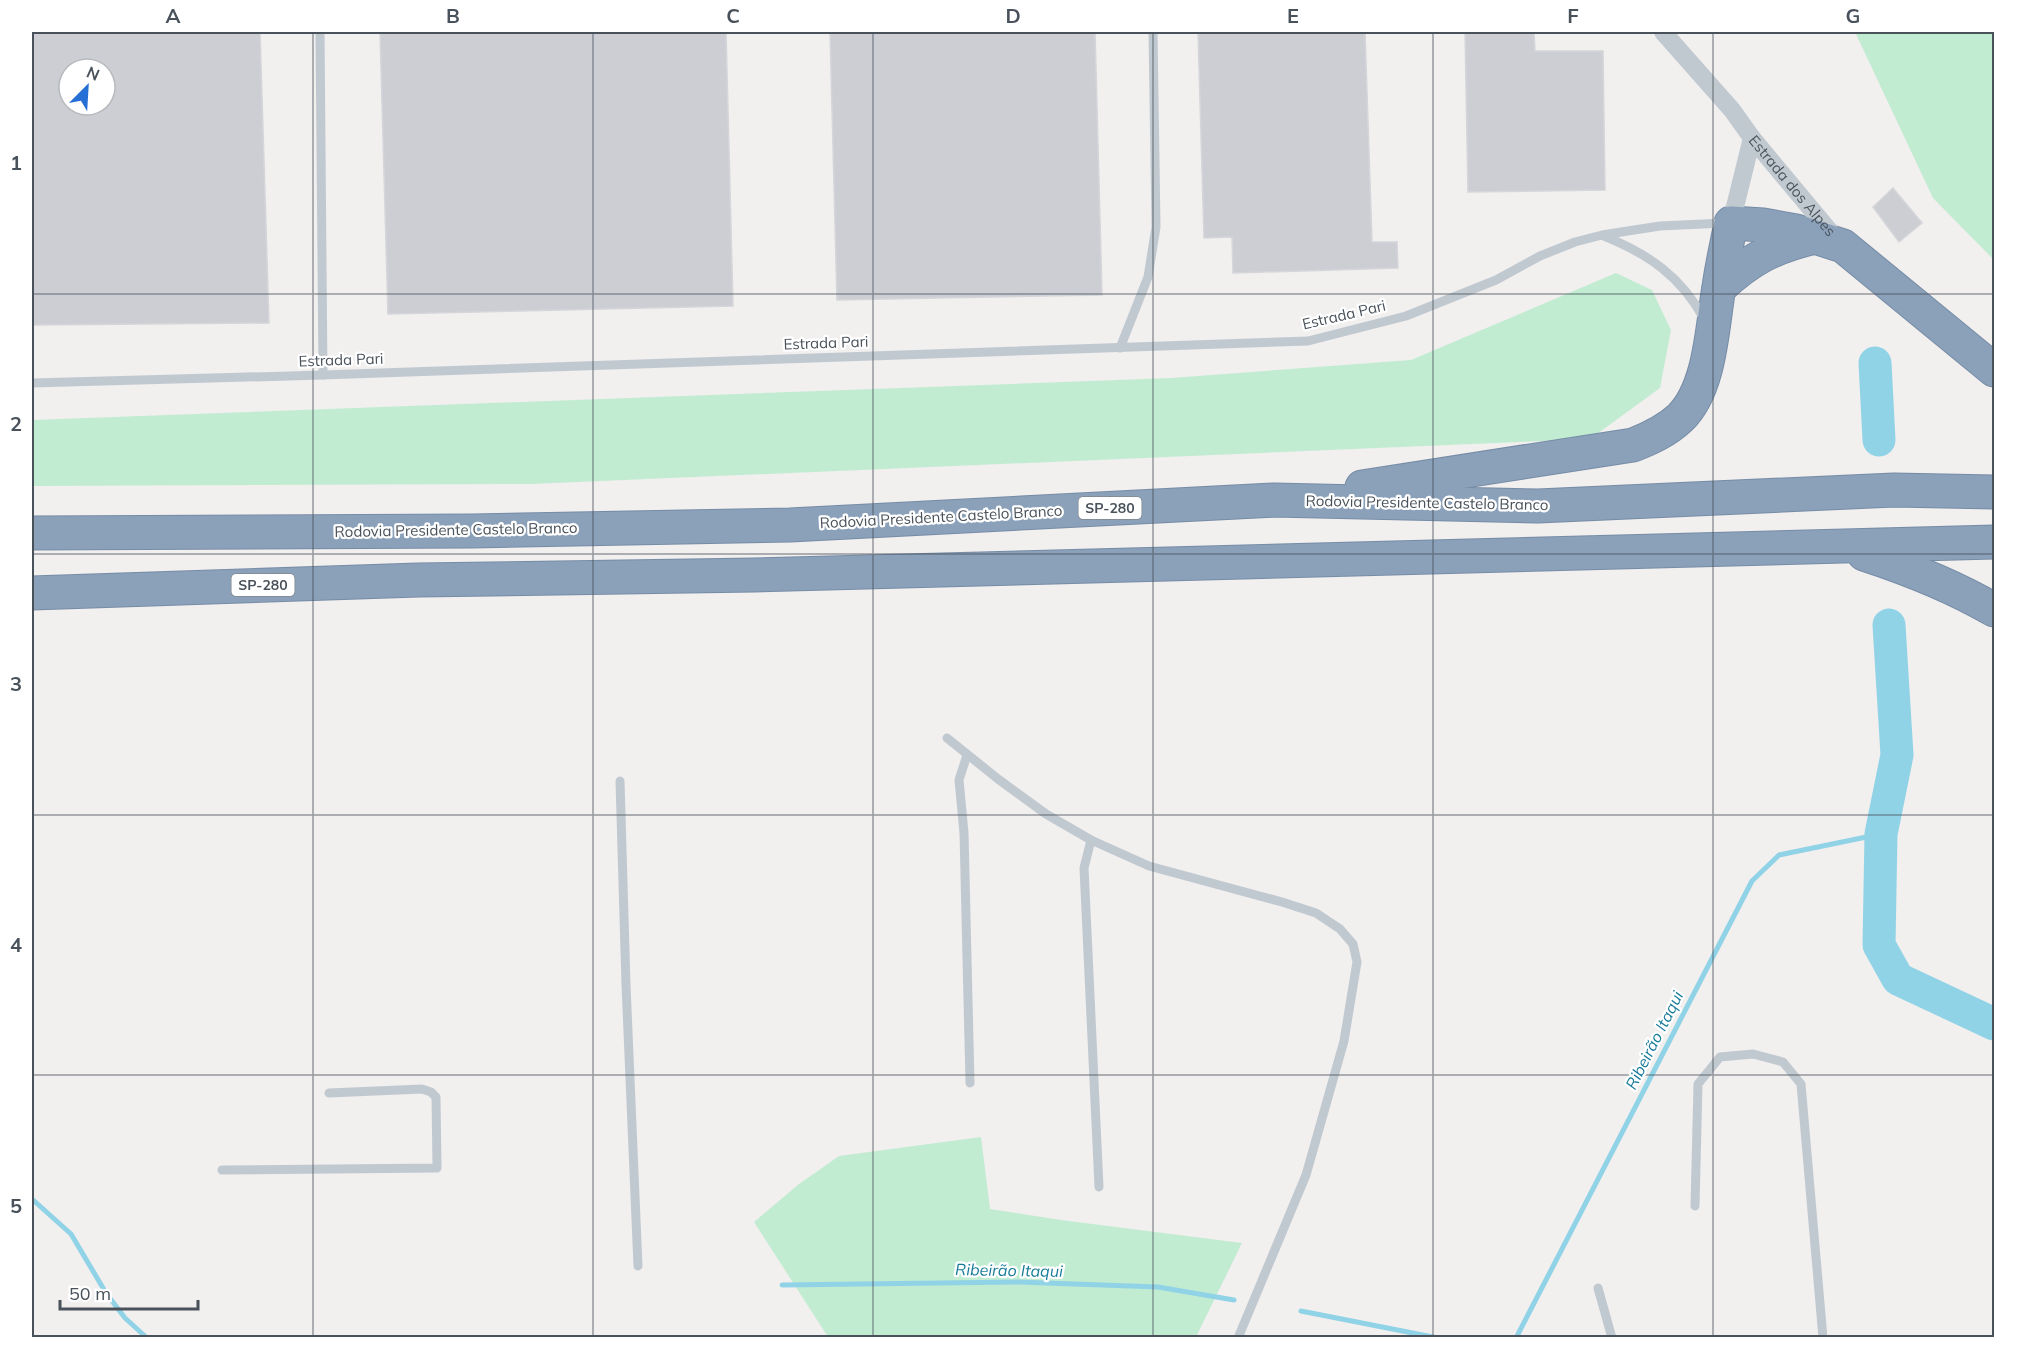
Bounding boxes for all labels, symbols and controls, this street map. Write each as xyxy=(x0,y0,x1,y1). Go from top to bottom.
text: A xyxy=(166,3,181,28)
text: B xyxy=(446,3,460,28)
text: C xyxy=(726,3,740,28)
text: D xyxy=(1005,3,1021,28)
text: E xyxy=(1287,3,1299,28)
text: F xyxy=(1567,3,1579,28)
text: G xyxy=(1846,3,1860,28)
north arrow xyxy=(57,57,117,117)
text: N xyxy=(84,62,103,85)
street label: Estrada dos Alpes xyxy=(1745,131,1840,240)
text: 1 xyxy=(10,150,22,175)
street label: Estrada Pari xyxy=(1300,296,1387,333)
street label: Estrada Pari xyxy=(783,332,869,353)
street label: Estrada Pari xyxy=(298,349,384,370)
text: 2 xyxy=(10,411,22,436)
street label: Rodovia Presidente Castelo Branco xyxy=(1305,491,1549,514)
road number: SP-280 xyxy=(1078,497,1142,519)
street label: Rodovia Presidente Castelo Branco xyxy=(819,501,1063,532)
street label: Rodovia Presidente Castelo Branco xyxy=(334,518,578,541)
road number: SP-280 xyxy=(232,574,294,596)
text: 3 xyxy=(10,671,22,696)
text: 4 xyxy=(10,932,22,957)
water label: Ribeirão Itaqui xyxy=(1621,987,1687,1093)
text: 5 xyxy=(10,1193,22,1218)
water label: Ribeirão Itaqui xyxy=(955,1259,1063,1281)
scale bar xyxy=(60,1273,198,1311)
text: 50 m xyxy=(69,1282,111,1305)

